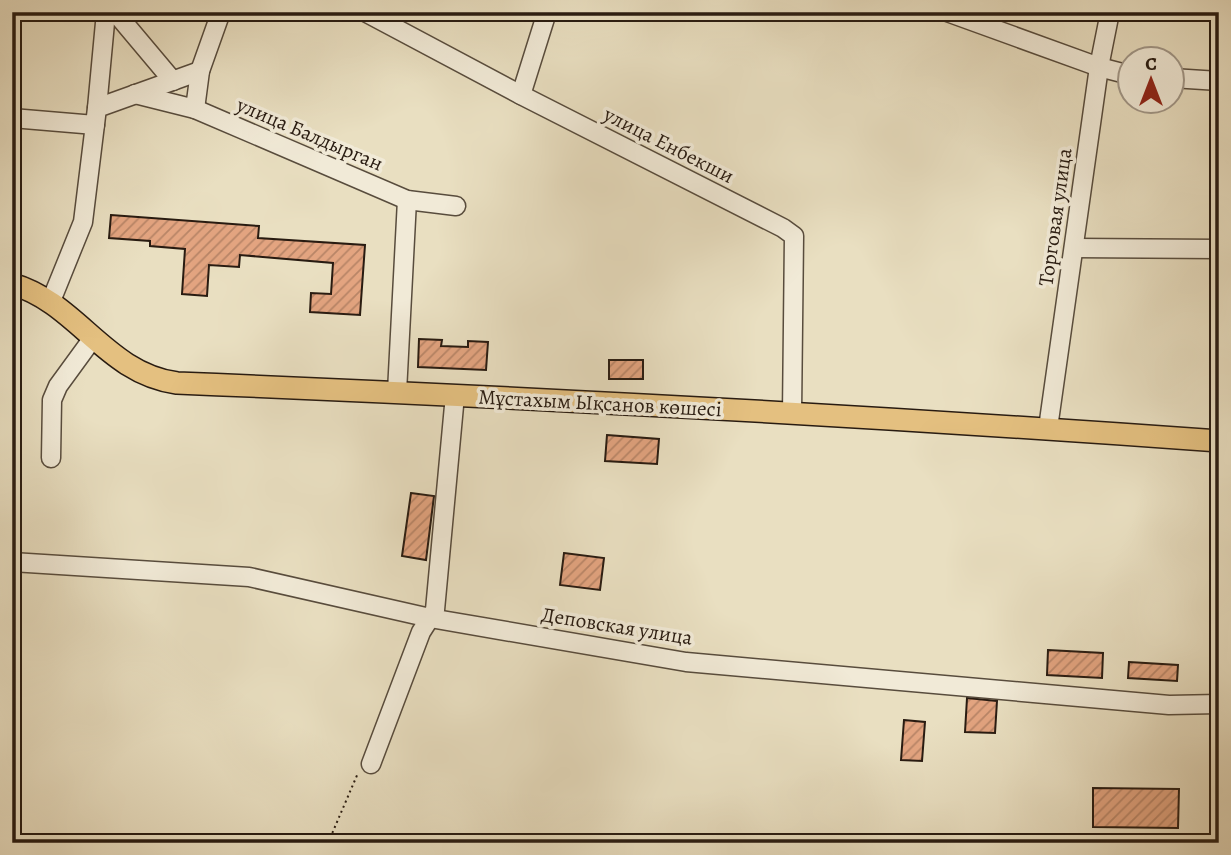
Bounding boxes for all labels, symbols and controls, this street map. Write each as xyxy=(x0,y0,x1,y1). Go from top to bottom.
north arrow xyxy=(1116,46,1186,116)
text: С xyxy=(1145,51,1157,77)
street label: улица Балдырган xyxy=(232,90,387,177)
street label: улица Енбекши xyxy=(598,100,739,190)
street label: Торговая улица xyxy=(1031,146,1079,288)
street label: Мұстахым Ықсанов көшесі xyxy=(478,383,723,423)
street label: Деповская улица xyxy=(539,600,695,652)

